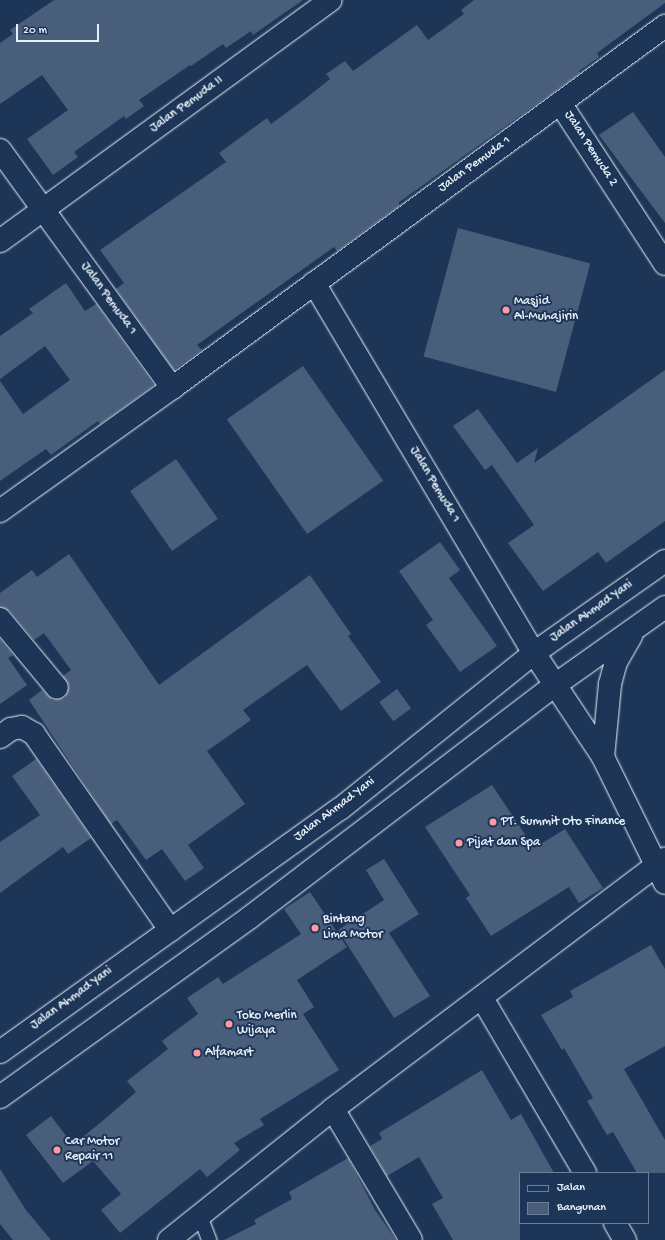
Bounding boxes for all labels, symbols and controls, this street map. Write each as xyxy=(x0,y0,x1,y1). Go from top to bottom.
scale bar xyxy=(18,16,101,42)
text: 20 m xyxy=(23,24,47,38)
street label: Jalan Pemuda II xyxy=(147,73,227,137)
street label: Jalan Pemuda 2 xyxy=(560,108,620,190)
street label: Jalan Pemuda 1 xyxy=(436,133,514,197)
street label: Jalan Pemuda 1 xyxy=(76,260,140,338)
place label: Masjid Al-Muhajirin xyxy=(514,295,578,326)
marker: Masjid Al-Muhajirin xyxy=(501,305,511,315)
street label: Jalan Pemuda 1 xyxy=(405,444,463,526)
street label: Jalan Ahmad Yani xyxy=(548,578,636,646)
street label: Jalan Ahmad Yani xyxy=(291,774,379,846)
place label: PT. Summit Oto Finance xyxy=(501,814,625,830)
marker: PT. Summit Oto Finance xyxy=(488,817,498,827)
place label: Pijat dan Spa xyxy=(467,835,540,851)
marker: Pijat dan Spa xyxy=(454,838,464,848)
place label: Bintang Lima Motor xyxy=(323,913,383,944)
marker: Bintang Lima Motor xyxy=(310,923,320,933)
street label: Jalan Ahmad Yani xyxy=(28,964,116,1034)
place label: Toko Merlin Wijaya xyxy=(237,1009,297,1040)
marker: Toko Merlin Wijaya xyxy=(224,1019,234,1029)
place label: Alfamart xyxy=(205,1045,253,1061)
marker: Alfamart xyxy=(192,1048,202,1058)
place label: Car Motor Repair 11 xyxy=(65,1135,119,1166)
marker: Car Motor Repair 11 xyxy=(52,1145,62,1155)
legend xyxy=(519,1172,649,1224)
text: Jalan xyxy=(557,1181,585,1195)
text: Bangunan xyxy=(557,1201,606,1215)

